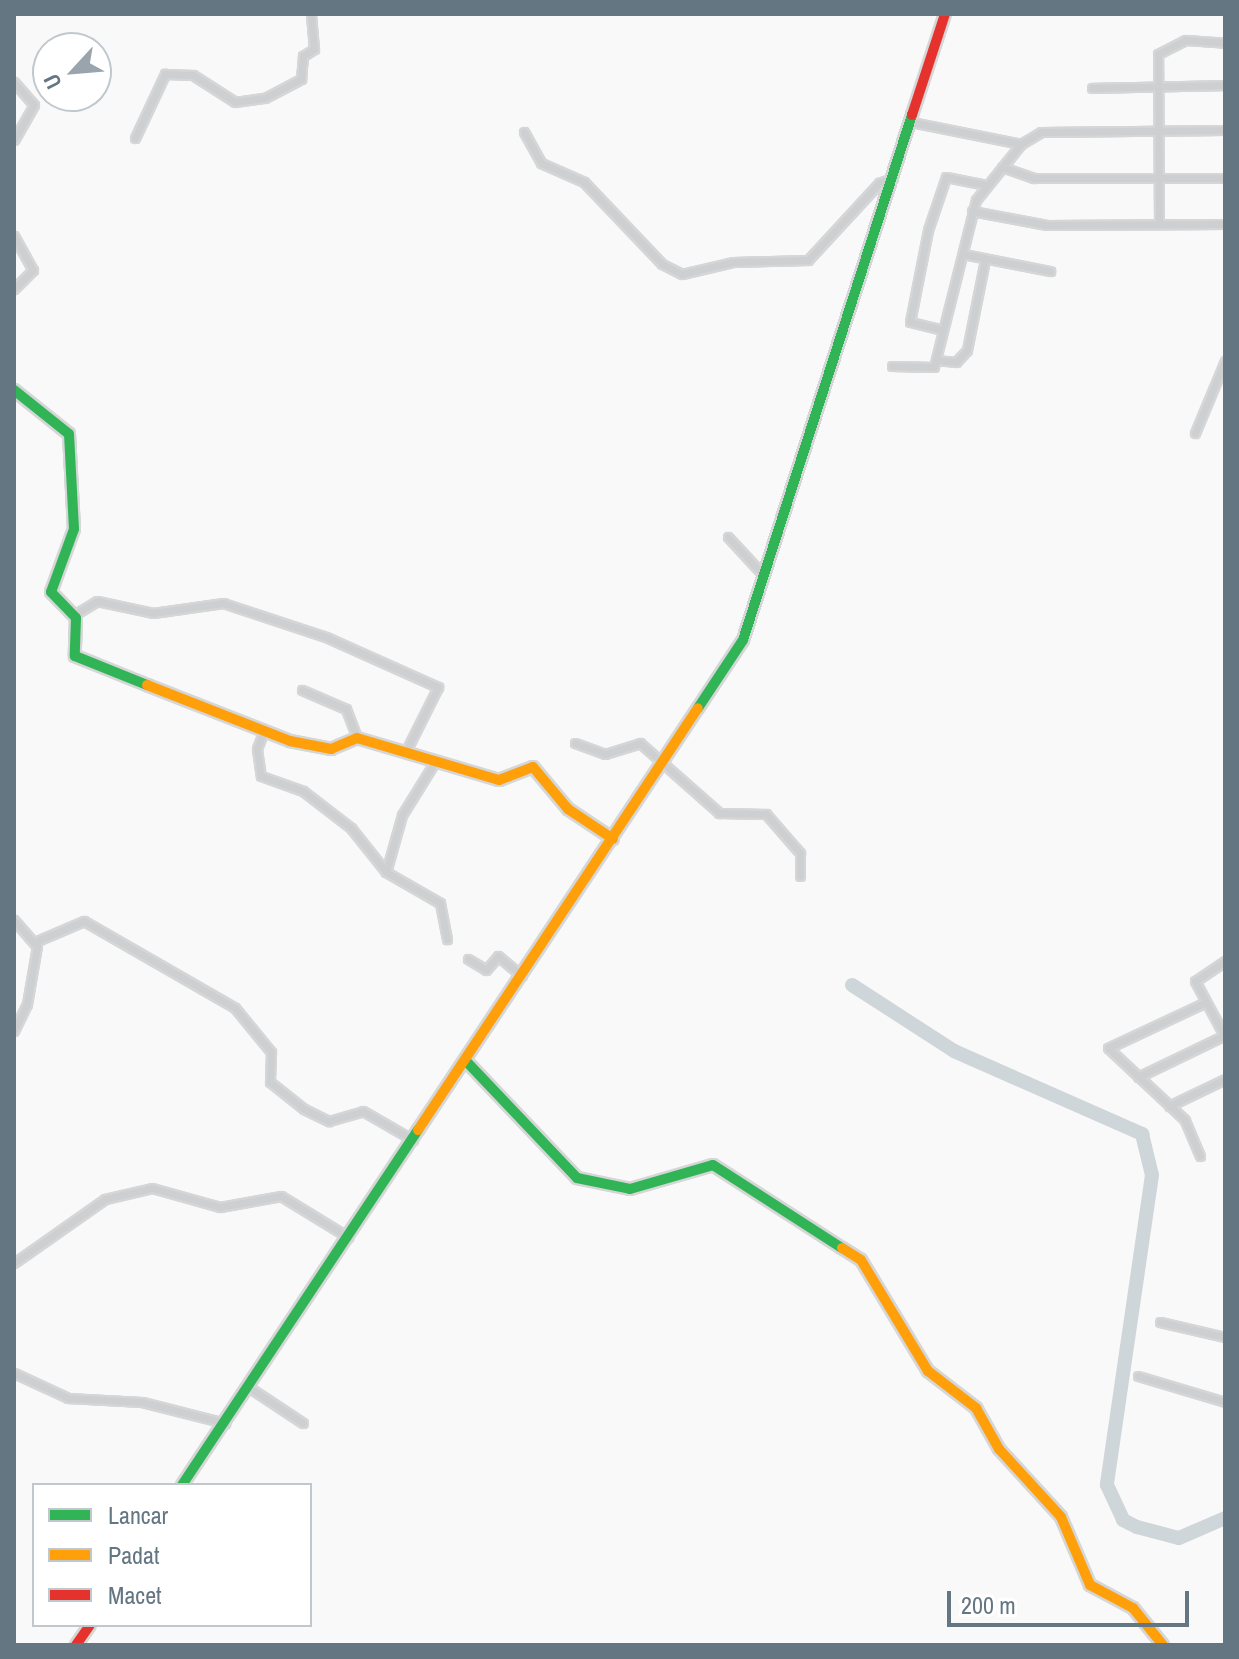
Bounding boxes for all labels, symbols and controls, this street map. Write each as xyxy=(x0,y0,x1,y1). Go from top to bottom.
north arrow xyxy=(32,32,112,112)
text: U xyxy=(36,69,69,94)
legend xyxy=(32,1483,312,1627)
text: Lancar xyxy=(108,1499,168,1531)
text: Padat xyxy=(108,1539,159,1571)
scale bar xyxy=(951,1575,1193,1625)
text: Macet xyxy=(108,1579,162,1611)
text: 200 m xyxy=(961,1589,1016,1621)

